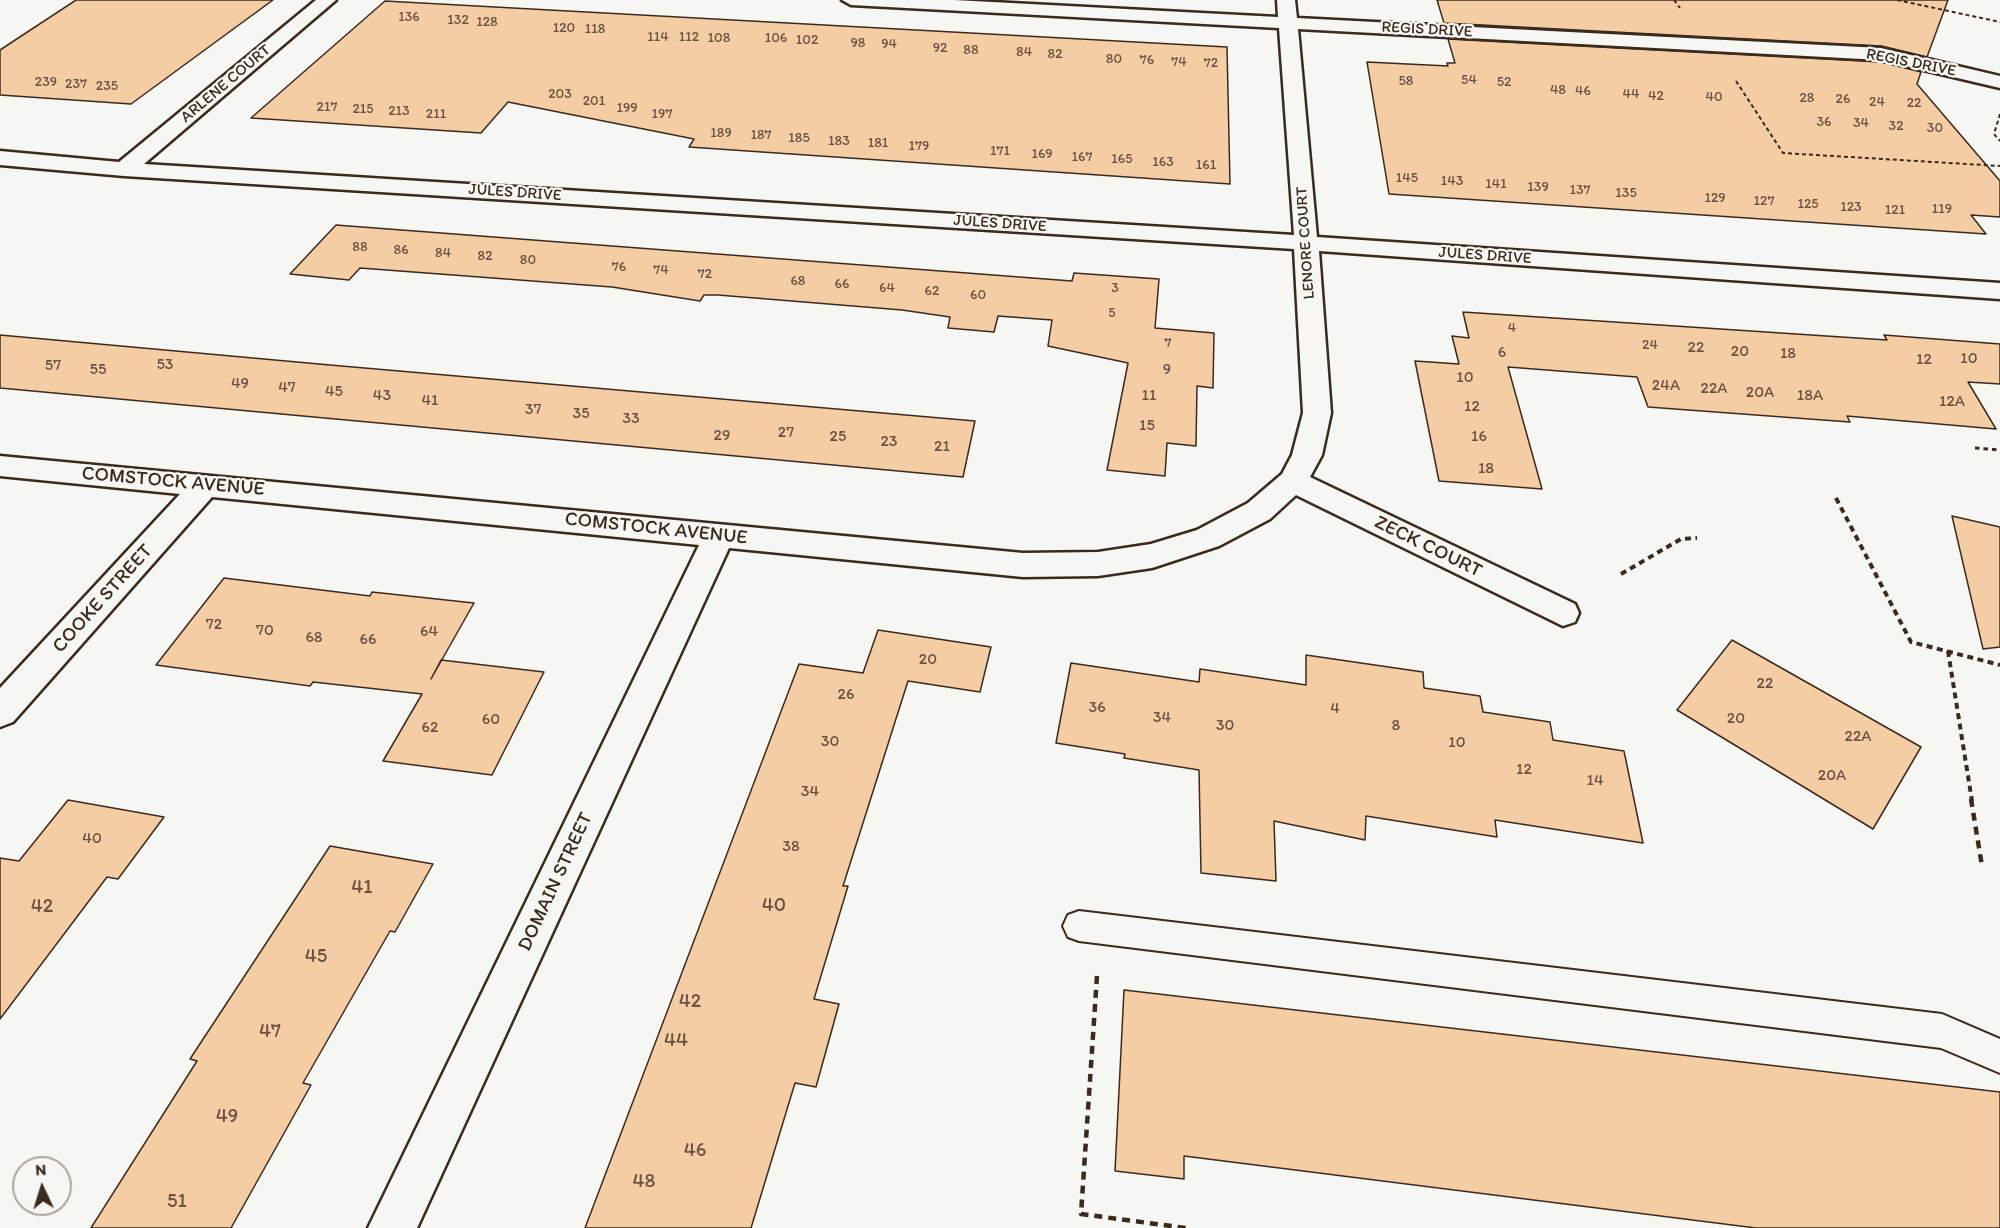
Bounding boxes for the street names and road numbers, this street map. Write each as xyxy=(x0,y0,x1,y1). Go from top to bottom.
street label: REGIS DRIVE xyxy=(1381,18,1473,42)
street label: ARLENE COURT xyxy=(177,41,275,127)
street label: REGIS DRIVE xyxy=(1864,45,1958,81)
street label: JULES DRIVE xyxy=(468,180,562,206)
street label: LENORE COURT xyxy=(1292,186,1320,300)
street label: JULES DRIVE xyxy=(953,211,1047,237)
street label: JULES DRIVE xyxy=(1438,243,1532,269)
street label: COMSTOCK AVENUE xyxy=(81,462,265,502)
street label: COMSTOCK AVENUE xyxy=(564,507,748,551)
street label: ZECK COURT xyxy=(1370,511,1486,583)
street label: COOKE STREET xyxy=(48,540,158,658)
street label: DOMAIN STREET xyxy=(513,809,599,955)

